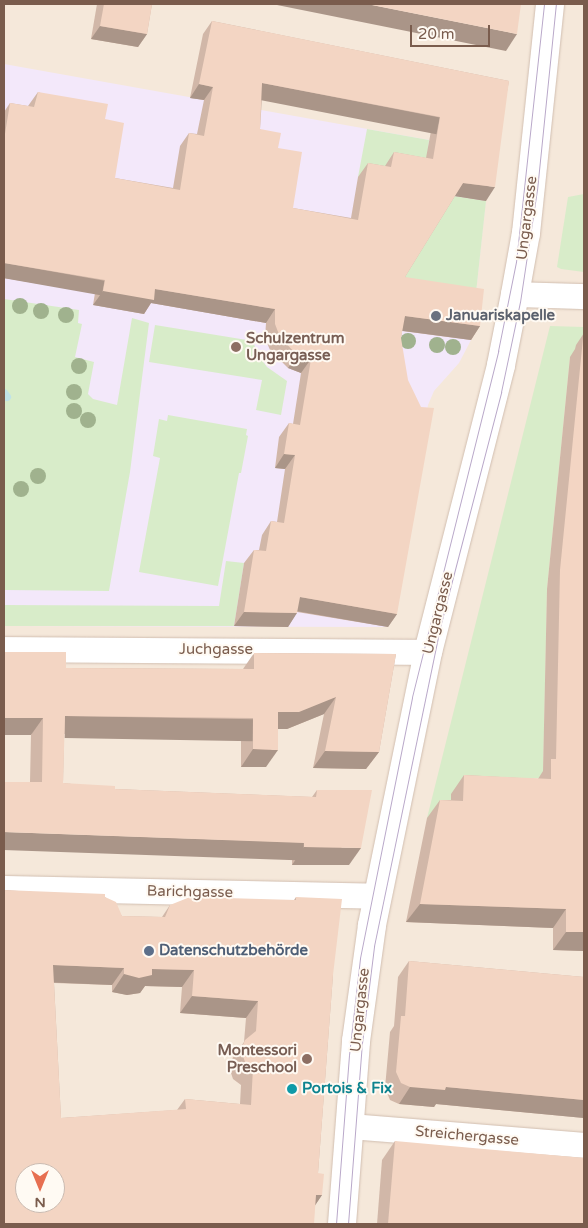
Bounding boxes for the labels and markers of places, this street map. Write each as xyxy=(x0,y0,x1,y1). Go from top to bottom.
place label: Januariskapelle xyxy=(446,307,555,325)
marker: Januariskapelle xyxy=(430,310,442,322)
place label: Schulzentrum Ungargasse xyxy=(246,329,344,364)
marker: Schulzentrum Ungargasse xyxy=(230,341,242,353)
place label: Datenschutzbehörde xyxy=(159,942,308,960)
marker: Datenschutzbehörde xyxy=(143,945,155,957)
place label: Montessori Preschool xyxy=(218,1041,297,1076)
marker: Montessori Preschool xyxy=(301,1053,313,1065)
place label: Portois & Fix xyxy=(302,1080,392,1098)
marker: Portois & Fix xyxy=(286,1083,298,1095)

